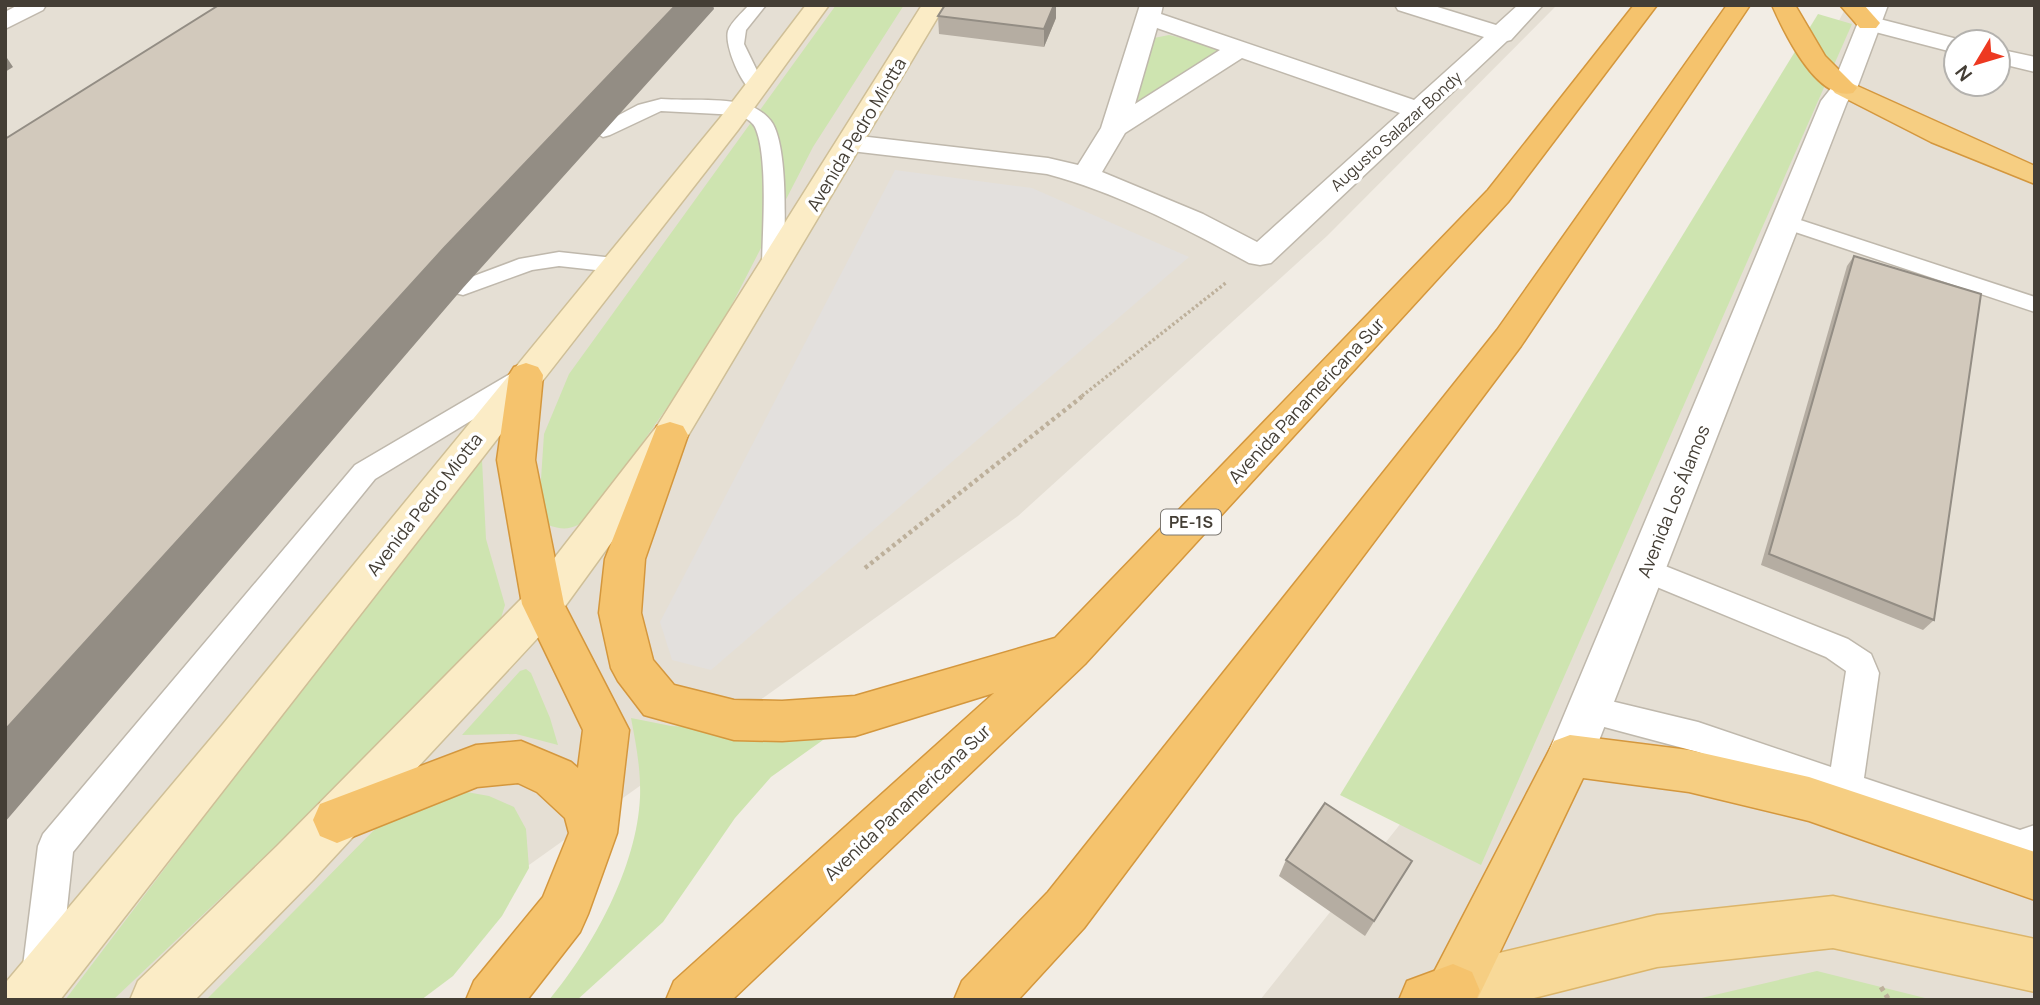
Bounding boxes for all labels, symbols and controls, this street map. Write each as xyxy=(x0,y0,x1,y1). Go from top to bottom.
north arrow xyxy=(1942,28,2012,98)
street label: Avenida Pedro Miotta xyxy=(801,53,911,215)
text: N xyxy=(1949,60,1978,87)
street label: Augusto Salazar Bondy xyxy=(1326,66,1467,196)
street label: Avenida Panamericana Sur xyxy=(1223,311,1390,488)
street label: Avenida Los Álamos xyxy=(1631,421,1715,581)
street label: Avenida Pedro Miotta xyxy=(361,428,487,580)
road number: PE-1S xyxy=(1161,509,1221,534)
street label: Avenida Panamericana Sur xyxy=(819,718,996,885)

